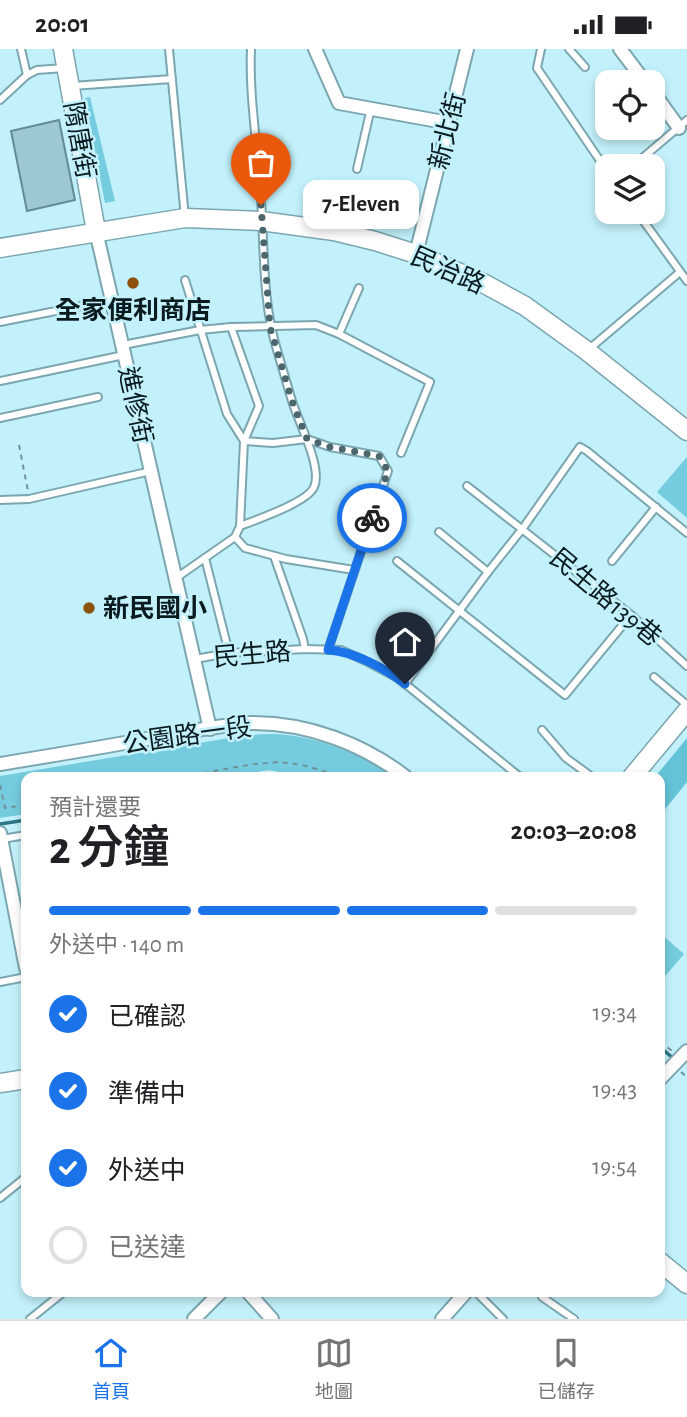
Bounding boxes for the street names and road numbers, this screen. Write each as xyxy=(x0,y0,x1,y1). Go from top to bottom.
street label: 新北街 xyxy=(425,90,470,172)
street label: 隋唐街 xyxy=(59,99,101,181)
street label: 民治路 xyxy=(407,242,489,299)
street label: 進修街 xyxy=(114,364,157,446)
street label: 民生路139巷 xyxy=(545,543,666,651)
street label: 民生路 xyxy=(212,638,292,671)
street label: 公園路一段 xyxy=(121,712,253,758)

